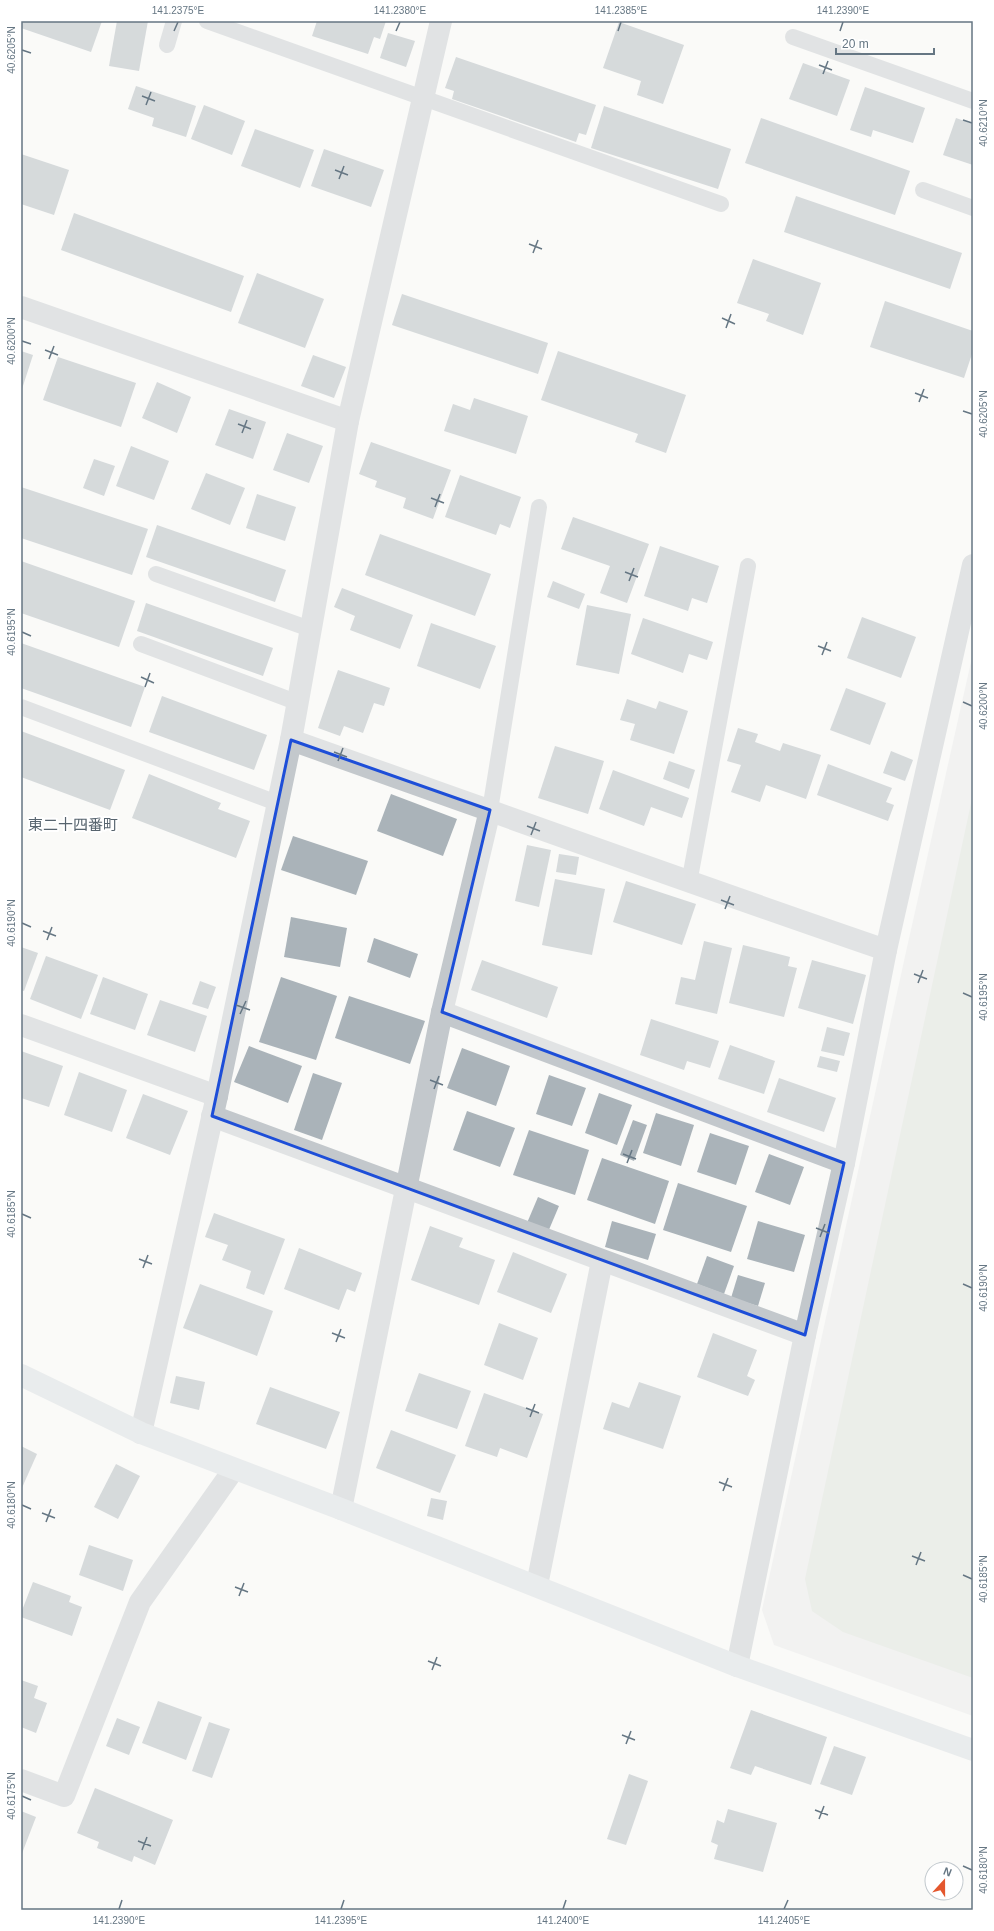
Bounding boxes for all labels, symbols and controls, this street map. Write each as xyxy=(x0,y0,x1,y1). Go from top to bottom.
text: 141.2375°E xyxy=(152,5,205,16)
text: 141.2380°E xyxy=(374,5,427,16)
text: 141.2385°E xyxy=(595,5,648,16)
text: 141.2390°E xyxy=(817,5,870,16)
text: 40.6205°N xyxy=(6,26,17,74)
scale bar xyxy=(836,30,934,56)
text: 20 m xyxy=(842,37,869,51)
text: 40.6210°N xyxy=(978,99,989,147)
text: 40.6200°N xyxy=(6,317,17,365)
text: 40.6205°N xyxy=(978,390,989,438)
text: 40.6195°N xyxy=(6,608,17,656)
text: 40.6200°N xyxy=(978,682,989,730)
district label: 東二十四番町 xyxy=(28,816,118,833)
text: 40.6190°N xyxy=(6,899,17,947)
text: 40.6195°N xyxy=(978,973,989,1021)
text: 40.6185°N xyxy=(6,1190,17,1238)
text: 40.6190°N xyxy=(978,1264,989,1312)
text: 40.6180°N xyxy=(6,1481,17,1529)
text: 40.6185°N xyxy=(978,1555,989,1603)
text: 40.6175°N xyxy=(6,1772,17,1820)
text: 40.6180°N xyxy=(978,1846,989,1894)
north arrow xyxy=(924,1861,964,1901)
text: N xyxy=(942,1865,953,1879)
text: 141.2390°E xyxy=(93,1915,146,1926)
text: 141.2395°E xyxy=(315,1915,368,1926)
text: 141.2400°E xyxy=(537,1915,590,1926)
text: 141.2405°E xyxy=(758,1915,811,1926)

